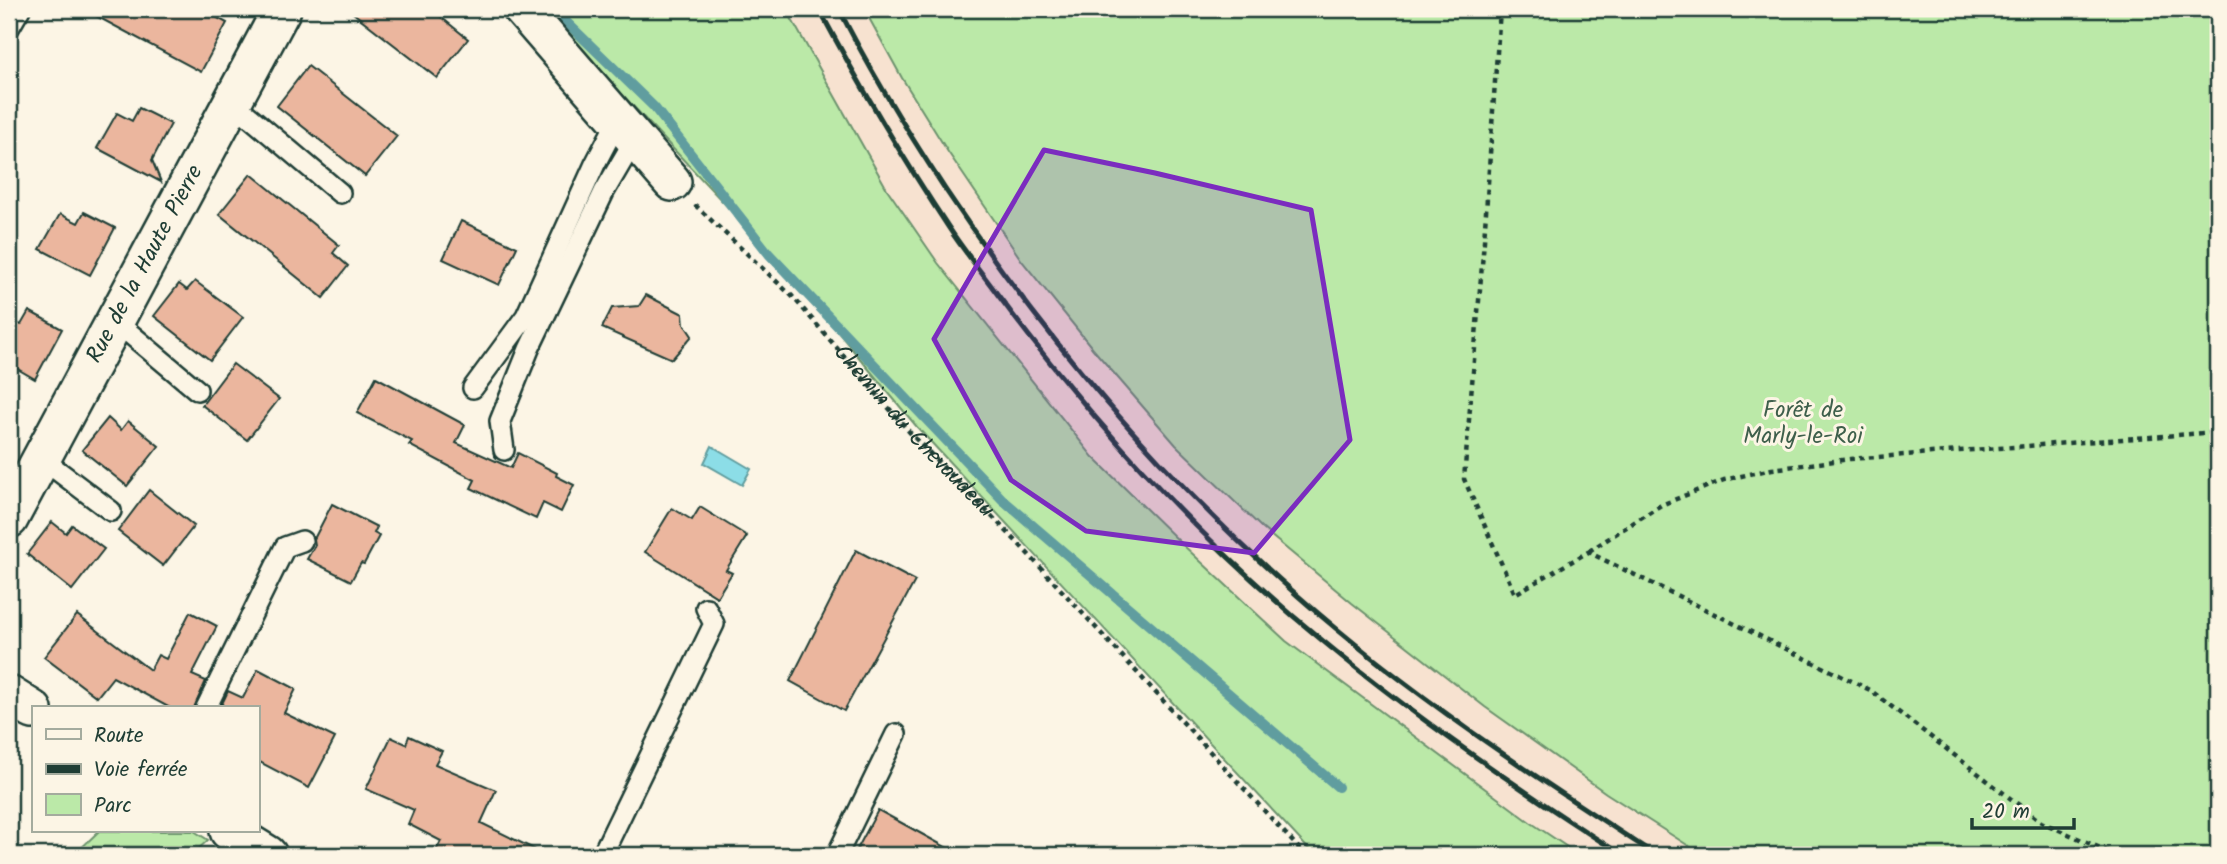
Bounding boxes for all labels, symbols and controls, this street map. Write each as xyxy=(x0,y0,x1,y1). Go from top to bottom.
street label: Rue de la Haute Pierre xyxy=(77,158,213,370)
street label: Chemin du Chevaudeau xyxy=(824,337,1003,527)
park label: Forêt de Marly-le-Roi xyxy=(1743,393,1864,455)
legend xyxy=(32,706,259,832)
text: Route xyxy=(94,720,144,753)
text: Voie ferrée xyxy=(94,754,188,787)
scale bar xyxy=(1972,787,2073,831)
text: Parc xyxy=(94,790,132,823)
text: 20 m xyxy=(1982,796,2030,829)

